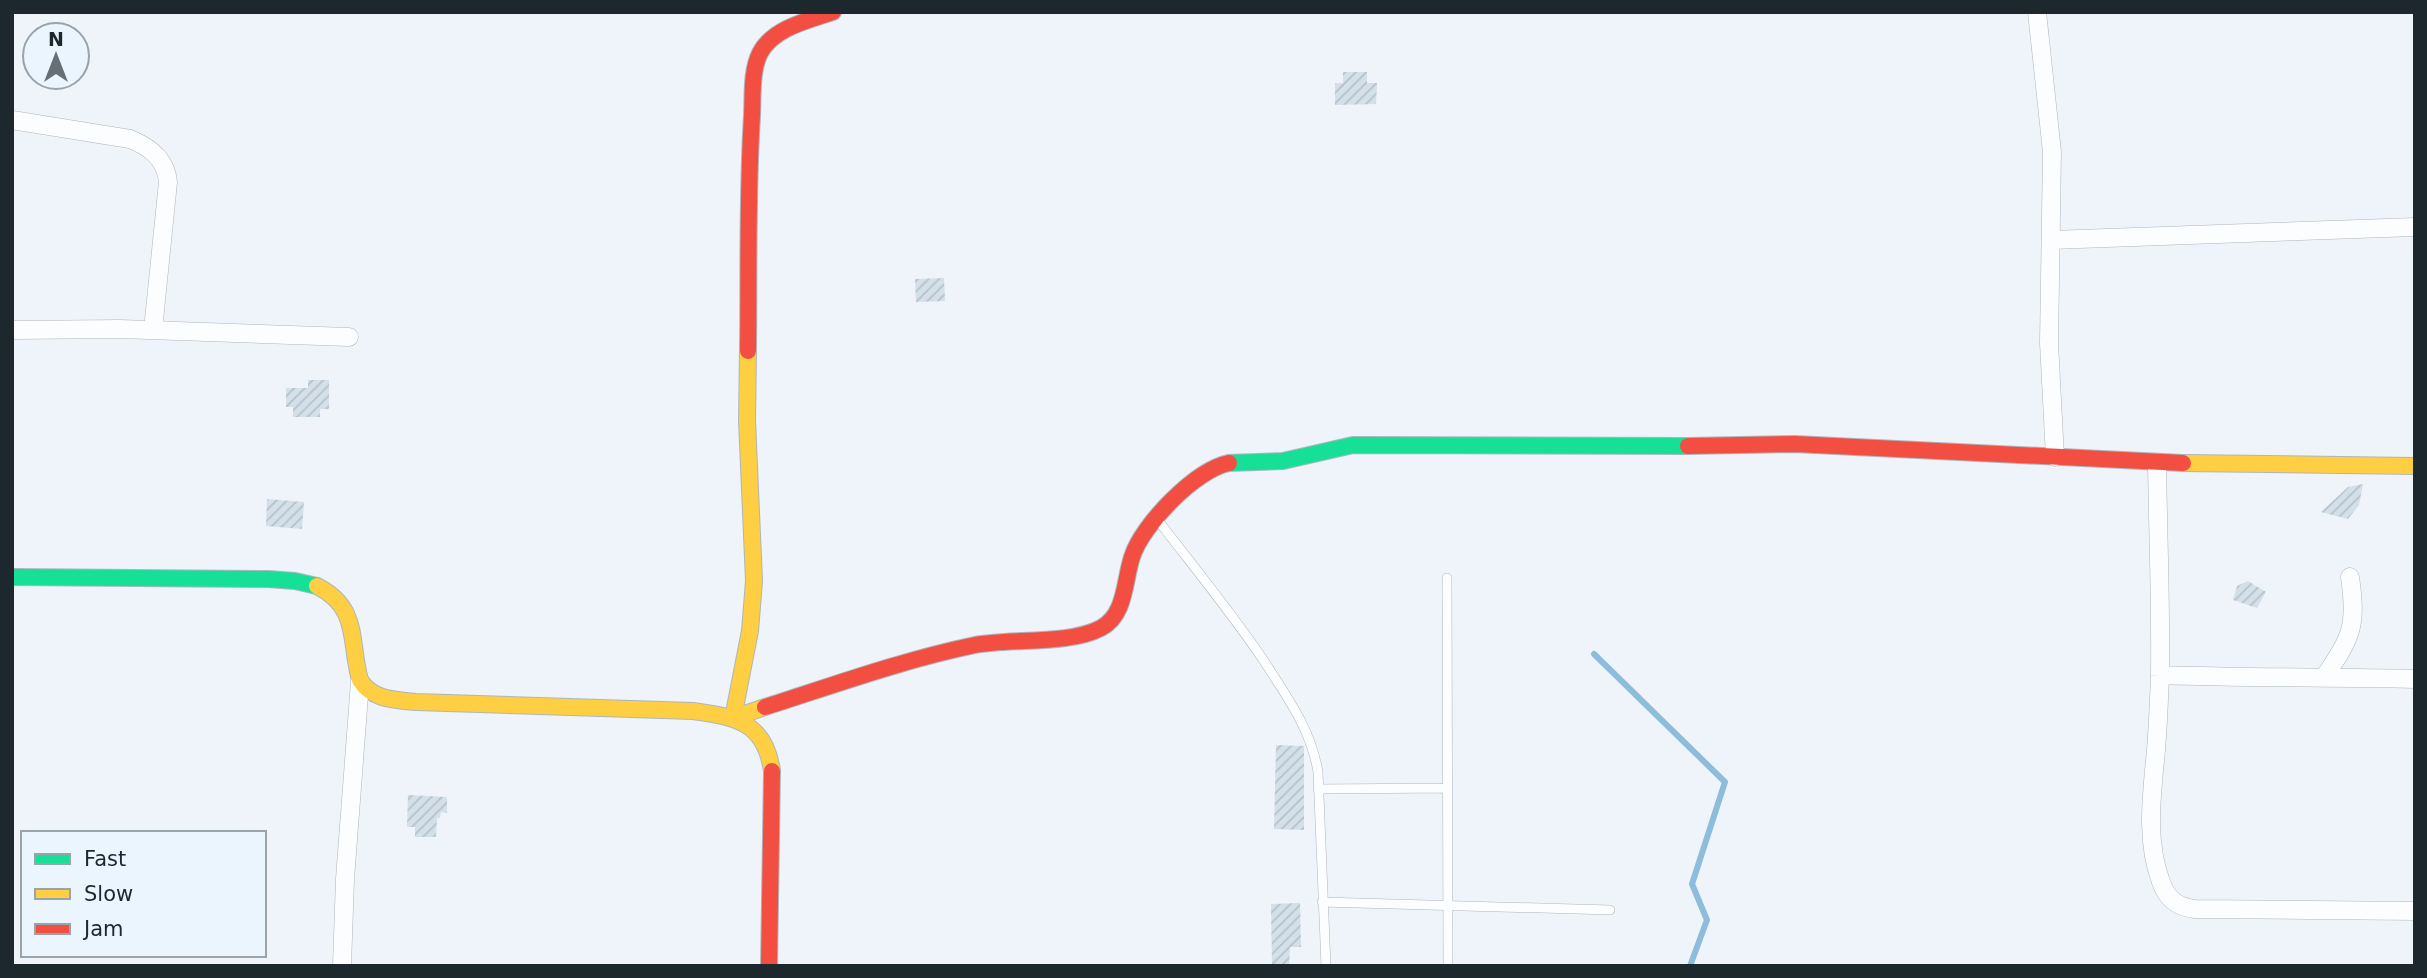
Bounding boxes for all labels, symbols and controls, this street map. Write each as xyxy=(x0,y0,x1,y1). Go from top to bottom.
north arrow xyxy=(21,21,91,91)
text: N xyxy=(48,28,64,50)
legend xyxy=(21,831,266,957)
text: Fast xyxy=(84,847,126,871)
text: Slow xyxy=(84,882,133,906)
text: Jam xyxy=(82,917,124,941)

